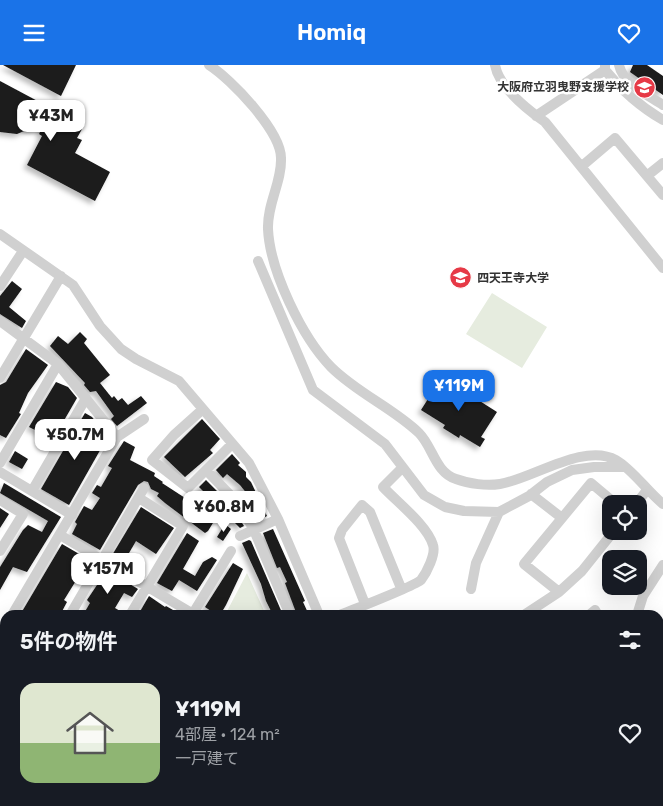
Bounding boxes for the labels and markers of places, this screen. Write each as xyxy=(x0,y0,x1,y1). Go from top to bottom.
school or university icon: 大阪府立羽曳野支援学校 xyxy=(633,75,657,99)
place label: 大阪府立羽曳野支援学校 xyxy=(497,80,629,94)
pin: ¥43M xyxy=(21,99,81,142)
school or university icon: 四天王寺大学 xyxy=(449,266,473,290)
place label: 四天王寺大学 xyxy=(477,271,549,285)
pin: ¥119M xyxy=(424,369,494,412)
pin: ¥50.7M xyxy=(34,419,116,461)
pin: ¥60.8M xyxy=(183,491,265,533)
pin: ¥157M xyxy=(73,553,143,595)

